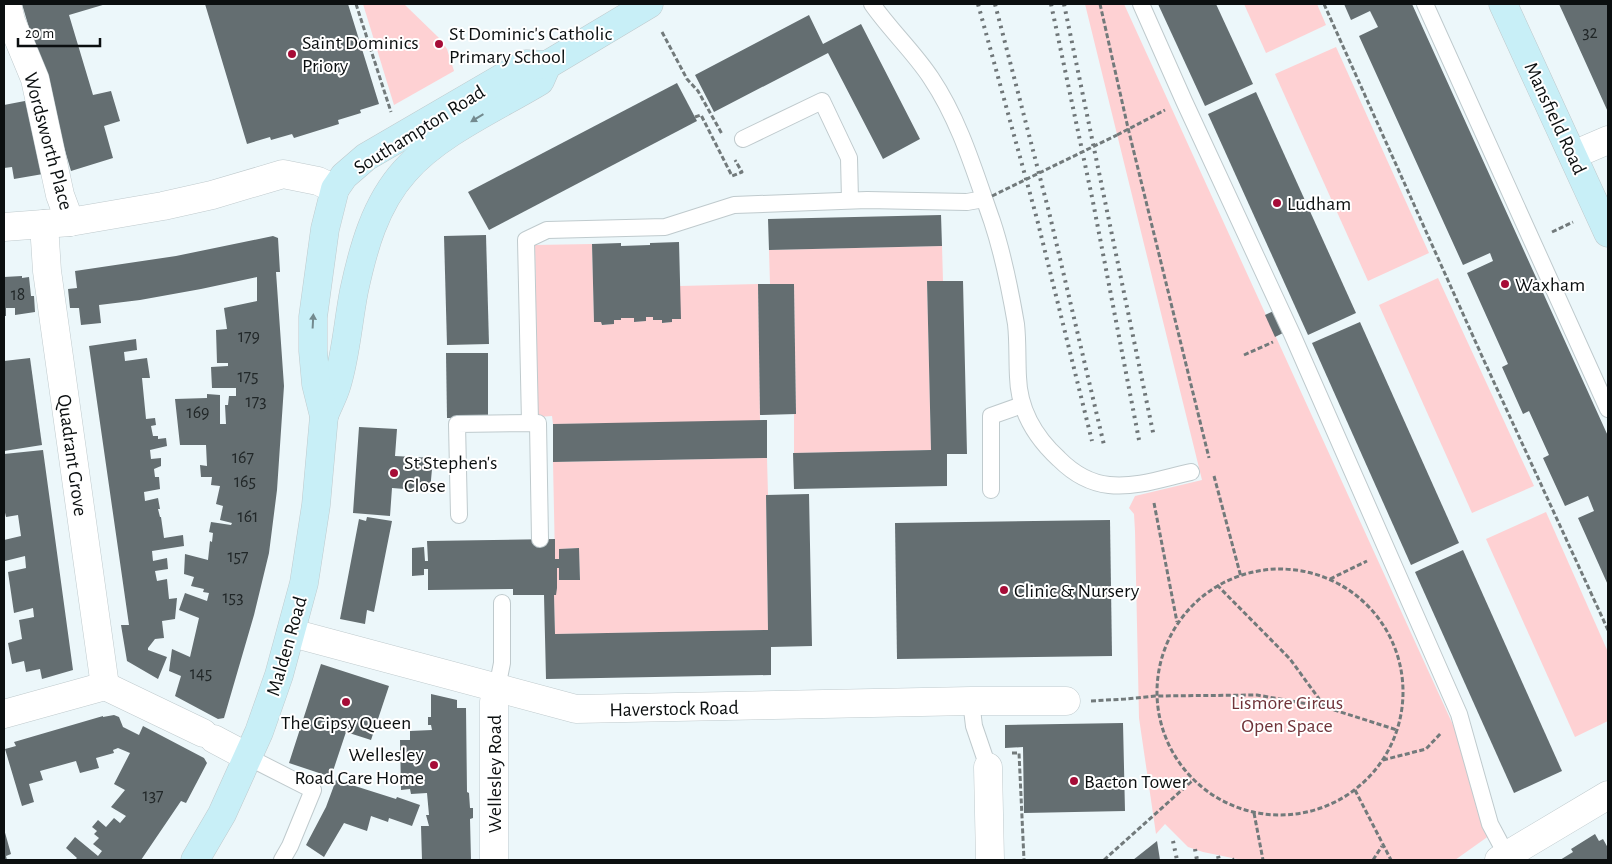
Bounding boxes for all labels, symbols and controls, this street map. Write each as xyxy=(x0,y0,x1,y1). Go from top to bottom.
scale bar xyxy=(18,15,100,47)
place label: St Dominic's Catholic Primary School xyxy=(449,24,612,67)
house number: 32 xyxy=(1582,24,1598,42)
text: 20 m xyxy=(25,26,54,41)
place label: Saint Dominics Priory xyxy=(302,33,419,76)
marker: St Dominic's Catholic Primary School xyxy=(433,38,445,50)
marker: Saint Dominics Priory xyxy=(286,48,298,60)
street label: Mansfield Road xyxy=(1520,59,1590,178)
street label: Wordsworth Place xyxy=(20,70,76,212)
street label: Southampton Road xyxy=(351,82,489,178)
one-way arrow xyxy=(470,114,483,123)
place label: Ludham xyxy=(1287,194,1351,214)
marker: Ludham xyxy=(1271,197,1283,209)
place label: Waxham xyxy=(1515,275,1585,295)
marker: Waxham xyxy=(1499,278,1511,290)
house number: 18 xyxy=(11,286,25,304)
one-way arrow xyxy=(309,313,317,329)
house number: 179 xyxy=(238,328,260,346)
house number: 175 xyxy=(237,368,259,386)
street label: Quadrant Grove xyxy=(54,393,90,517)
house number: 173 xyxy=(245,393,267,411)
house number: 169 xyxy=(186,404,210,422)
house number: 167 xyxy=(232,449,254,467)
place label: St Stephen's Close xyxy=(404,453,497,496)
marker: St Stephen's Close xyxy=(388,467,400,479)
house number: 165 xyxy=(234,473,256,491)
house number: 161 xyxy=(238,508,258,526)
house number: 157 xyxy=(227,548,249,566)
place label: Clinic & Nursery xyxy=(1014,581,1140,601)
marker: Clinic & Nursery xyxy=(998,584,1010,596)
house number: 153 xyxy=(222,589,244,607)
street label: Malden Road xyxy=(263,594,311,698)
house number: 145 xyxy=(190,665,212,683)
park label: Lismore Circus Open Space xyxy=(1231,693,1343,736)
marker: The Gipsy Queen xyxy=(340,696,352,708)
street label: Haverstock Road xyxy=(609,698,739,720)
place label: The Gipsy Queen xyxy=(281,713,411,733)
street label: Wellesley Road xyxy=(485,715,505,833)
place label: Wellesley Road Care Home xyxy=(294,745,424,788)
marker: Wellesley Road Care Home xyxy=(428,759,440,771)
place label: Bacton Tower xyxy=(1084,772,1188,792)
marker: Bacton Tower xyxy=(1068,775,1080,787)
house number: 137 xyxy=(142,787,164,805)

